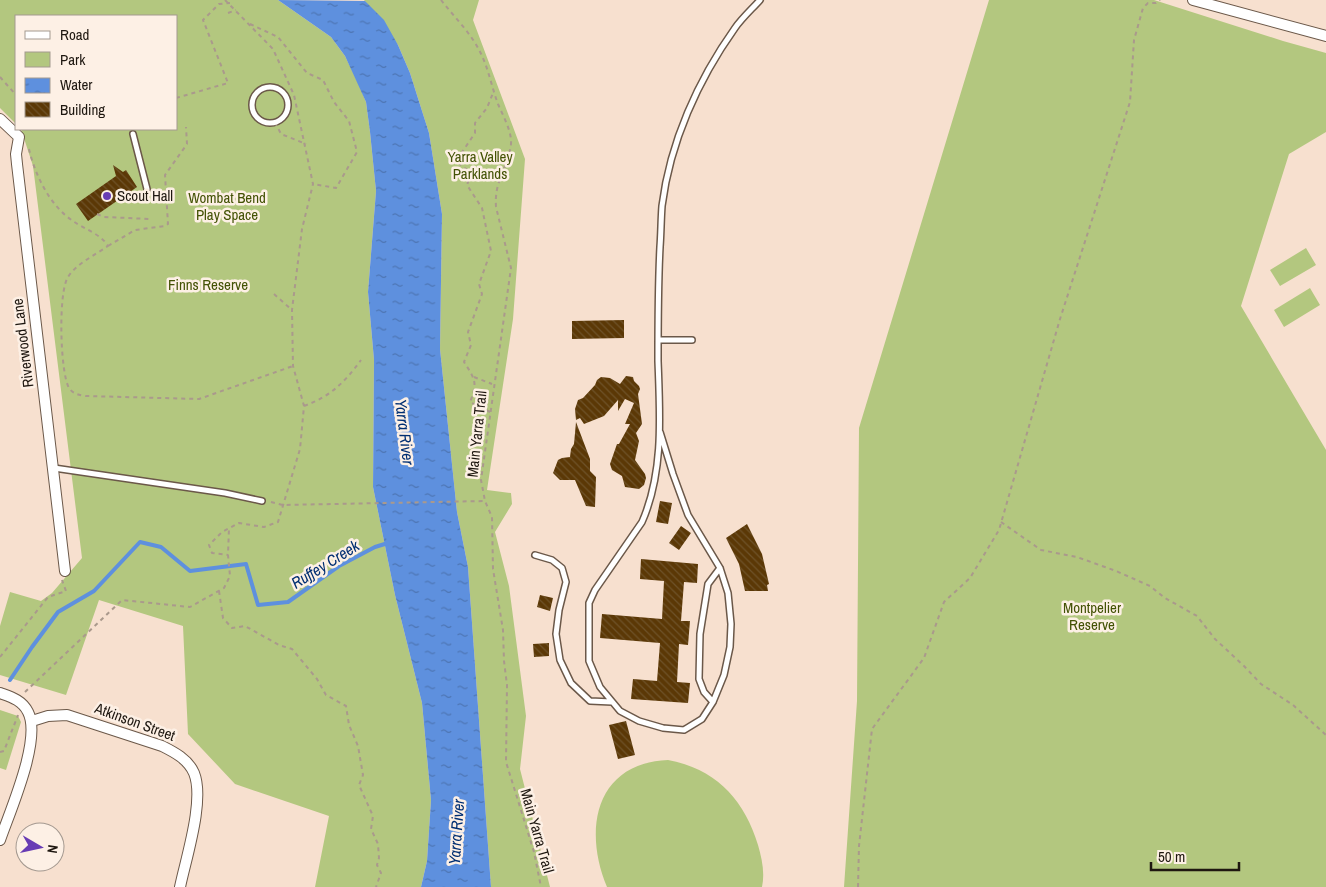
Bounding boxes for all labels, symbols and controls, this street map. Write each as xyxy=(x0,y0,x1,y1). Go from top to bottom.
legend xyxy=(15,15,178,130)
text: Road xyxy=(60,24,89,45)
text: Park xyxy=(60,49,86,70)
text: Water xyxy=(60,74,92,95)
text: Building xyxy=(60,99,105,120)
park label: Yarra Valley Parklands xyxy=(447,146,513,184)
place label: Scout Hall xyxy=(117,185,173,206)
park label: Wombat Bend Play Space xyxy=(188,187,266,225)
marker: Scout Hall xyxy=(101,190,113,202)
park label: Finns Reserve xyxy=(168,274,248,295)
street label: Riverwood Lane xyxy=(7,297,38,389)
street label: Main Yarra Trail xyxy=(462,390,491,478)
water label: Yarra River xyxy=(390,398,420,467)
water label: Ruffey Creek xyxy=(287,534,364,594)
park label: Montpelier Reserve xyxy=(1063,597,1121,635)
street label: Atkinson Street xyxy=(91,697,179,746)
street label: Main Yarra Trail xyxy=(515,786,560,876)
water label: Yarra River xyxy=(443,798,469,866)
north arrow xyxy=(15,822,65,872)
scale bar xyxy=(1151,840,1238,872)
text: N xyxy=(43,844,62,855)
text: 50 m xyxy=(1158,846,1185,867)

